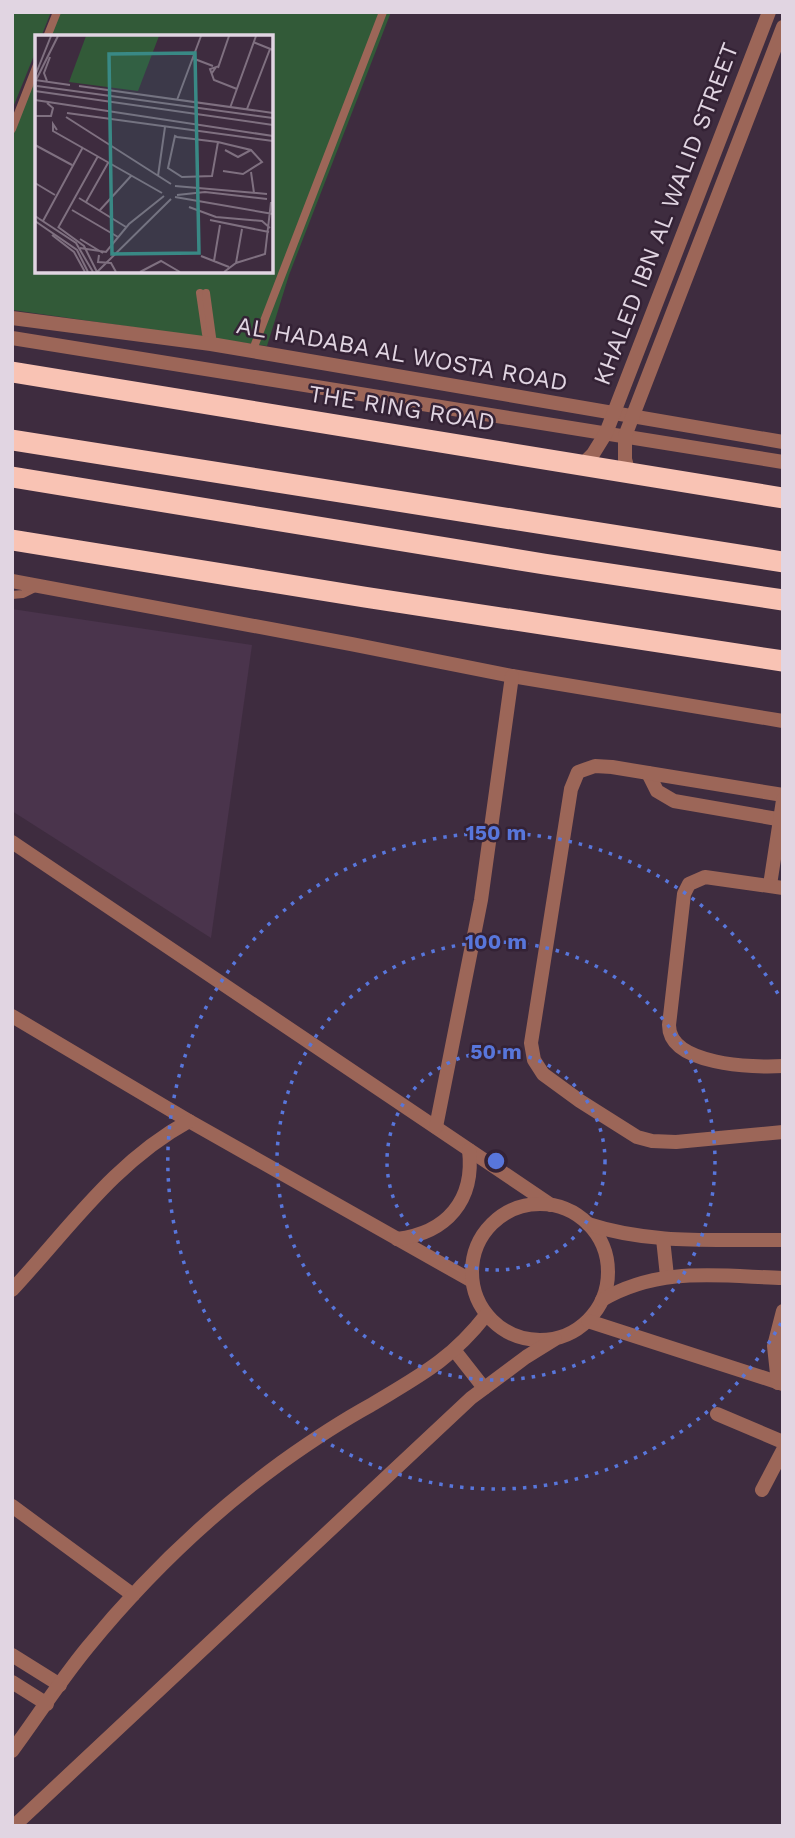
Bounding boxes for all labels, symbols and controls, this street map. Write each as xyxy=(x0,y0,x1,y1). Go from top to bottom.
inset map xyxy=(35,35,273,273)
street label: KHALED IBN AL WALID STREET xyxy=(588,39,744,389)
street label: AL HADABA AL WOSTA ROAD xyxy=(234,311,570,397)
street label: THE RING ROAD xyxy=(307,379,497,437)
text: 150 m xyxy=(466,820,526,845)
text: 100 m xyxy=(465,929,527,954)
text: 50 m xyxy=(470,1039,522,1064)
centre of rings xyxy=(484,1149,508,1173)

